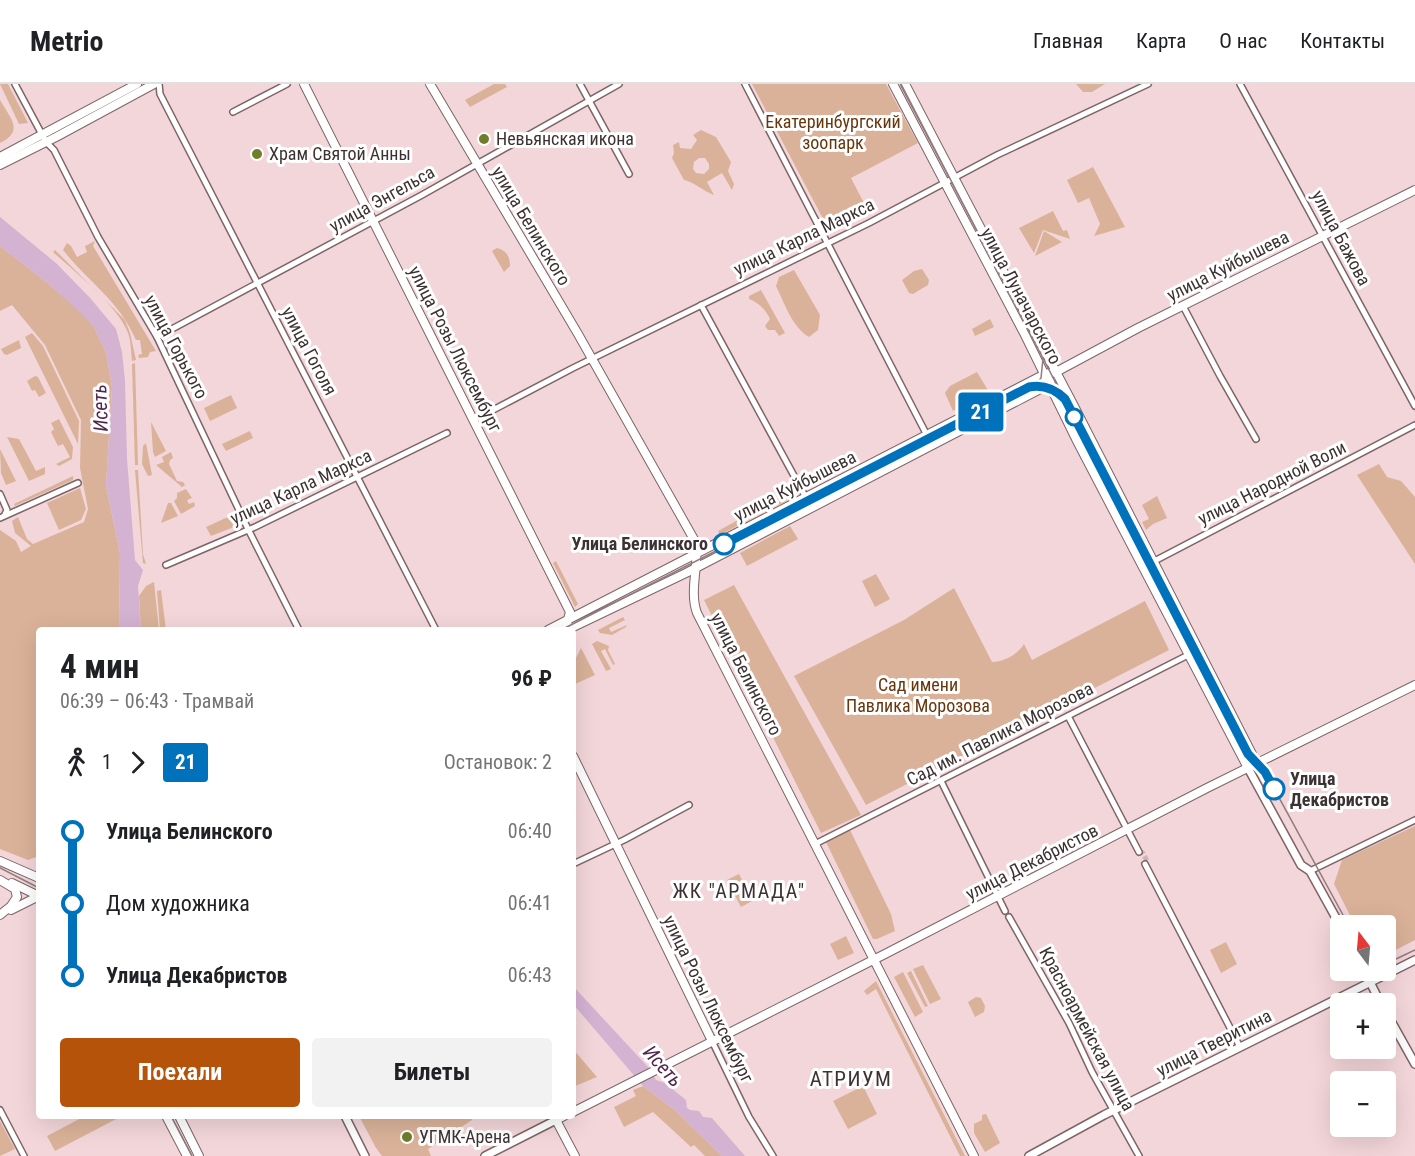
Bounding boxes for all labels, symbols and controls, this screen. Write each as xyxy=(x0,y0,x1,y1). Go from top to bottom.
text: Metrio xyxy=(30,25,103,58)
text: Главная xyxy=(1033,29,1103,53)
text: Карта xyxy=(1136,29,1186,53)
text: О нас xyxy=(1219,29,1267,53)
text: Контакты xyxy=(1300,29,1385,53)
park label: Екатеринбургский зоопарк xyxy=(765,111,901,153)
place label: Невьянская икона xyxy=(496,128,634,149)
marker: Невьянская икона xyxy=(477,132,491,146)
place label: Храм Святой Анны xyxy=(269,143,411,164)
marker: Храм Святой Анны xyxy=(250,147,264,161)
street label: улица Энгельса xyxy=(325,161,438,236)
street label: улица Белинского xyxy=(488,163,575,289)
street label: улица Бажова xyxy=(1308,187,1375,289)
street label: улица Карла Маркса xyxy=(730,193,877,280)
street label: улица Луначарского xyxy=(977,224,1066,368)
street label: улица Куйбышева xyxy=(1163,226,1292,305)
street label: улица Розы Люксембург xyxy=(404,262,507,436)
street label: улица Горького xyxy=(140,291,213,402)
street label: улица Гоголя xyxy=(277,303,342,399)
water label: Исеть xyxy=(87,384,113,432)
line badge: 21 xyxy=(954,392,1008,432)
text: 21 xyxy=(970,400,992,424)
unlabelled marker xyxy=(1065,408,1083,426)
street label: улица Народной Воли xyxy=(1194,436,1349,529)
street label: улица Карла Маркса xyxy=(227,445,375,529)
street label: улица Куйбышева xyxy=(730,446,859,525)
place label: Улица Белинского xyxy=(572,533,708,554)
marker: Улица Белинского xyxy=(713,533,735,555)
street label: улица Белинского xyxy=(706,609,786,739)
text: 4 мин xyxy=(60,647,139,686)
text: 96 ₽ xyxy=(511,666,552,691)
park label: Сад имени Павлика Морозова xyxy=(846,674,990,716)
street label: Сад им. Павлика Морозова xyxy=(903,677,1096,790)
text: 06:39 – 06:43 · Трамвай xyxy=(60,689,254,713)
icon: walk xyxy=(60,746,93,779)
icon: forward xyxy=(121,746,154,779)
text: 1 xyxy=(102,750,112,774)
text: 21 xyxy=(175,750,196,774)
text: Остановок: 2 xyxy=(444,750,552,774)
place label: Улица Декабристов xyxy=(1290,768,1389,810)
marker: Улица Декабристов xyxy=(1263,778,1285,800)
text: Улица Белинского xyxy=(106,819,273,844)
text: 06:40 xyxy=(508,819,552,843)
street label: улица Декабристов xyxy=(962,819,1101,904)
district label: ЖК "АРМАДА" xyxy=(672,879,806,903)
text: Дом художника xyxy=(106,891,250,916)
text: 06:41 xyxy=(508,891,552,915)
street label: улица Розы Люксембург xyxy=(659,912,758,1086)
north arrow xyxy=(1330,915,1396,981)
map controls xyxy=(1330,915,1396,1137)
street label: Красноармейская улица xyxy=(1035,943,1140,1114)
text: Улица Декабристов xyxy=(106,963,288,988)
text: 06:43 xyxy=(508,963,552,987)
button: + xyxy=(1330,993,1396,1059)
street label: улица Тверитина xyxy=(1153,1005,1275,1081)
button: Поехали xyxy=(60,1038,300,1107)
button: Билеты xyxy=(312,1038,552,1107)
water label: Исеть xyxy=(638,1040,688,1092)
district label: АТРИУМ xyxy=(810,1067,892,1091)
button: − xyxy=(1330,1071,1396,1137)
place label: УГМК-Арена xyxy=(419,1126,511,1147)
marker: УГМК-Арена xyxy=(400,1130,414,1144)

